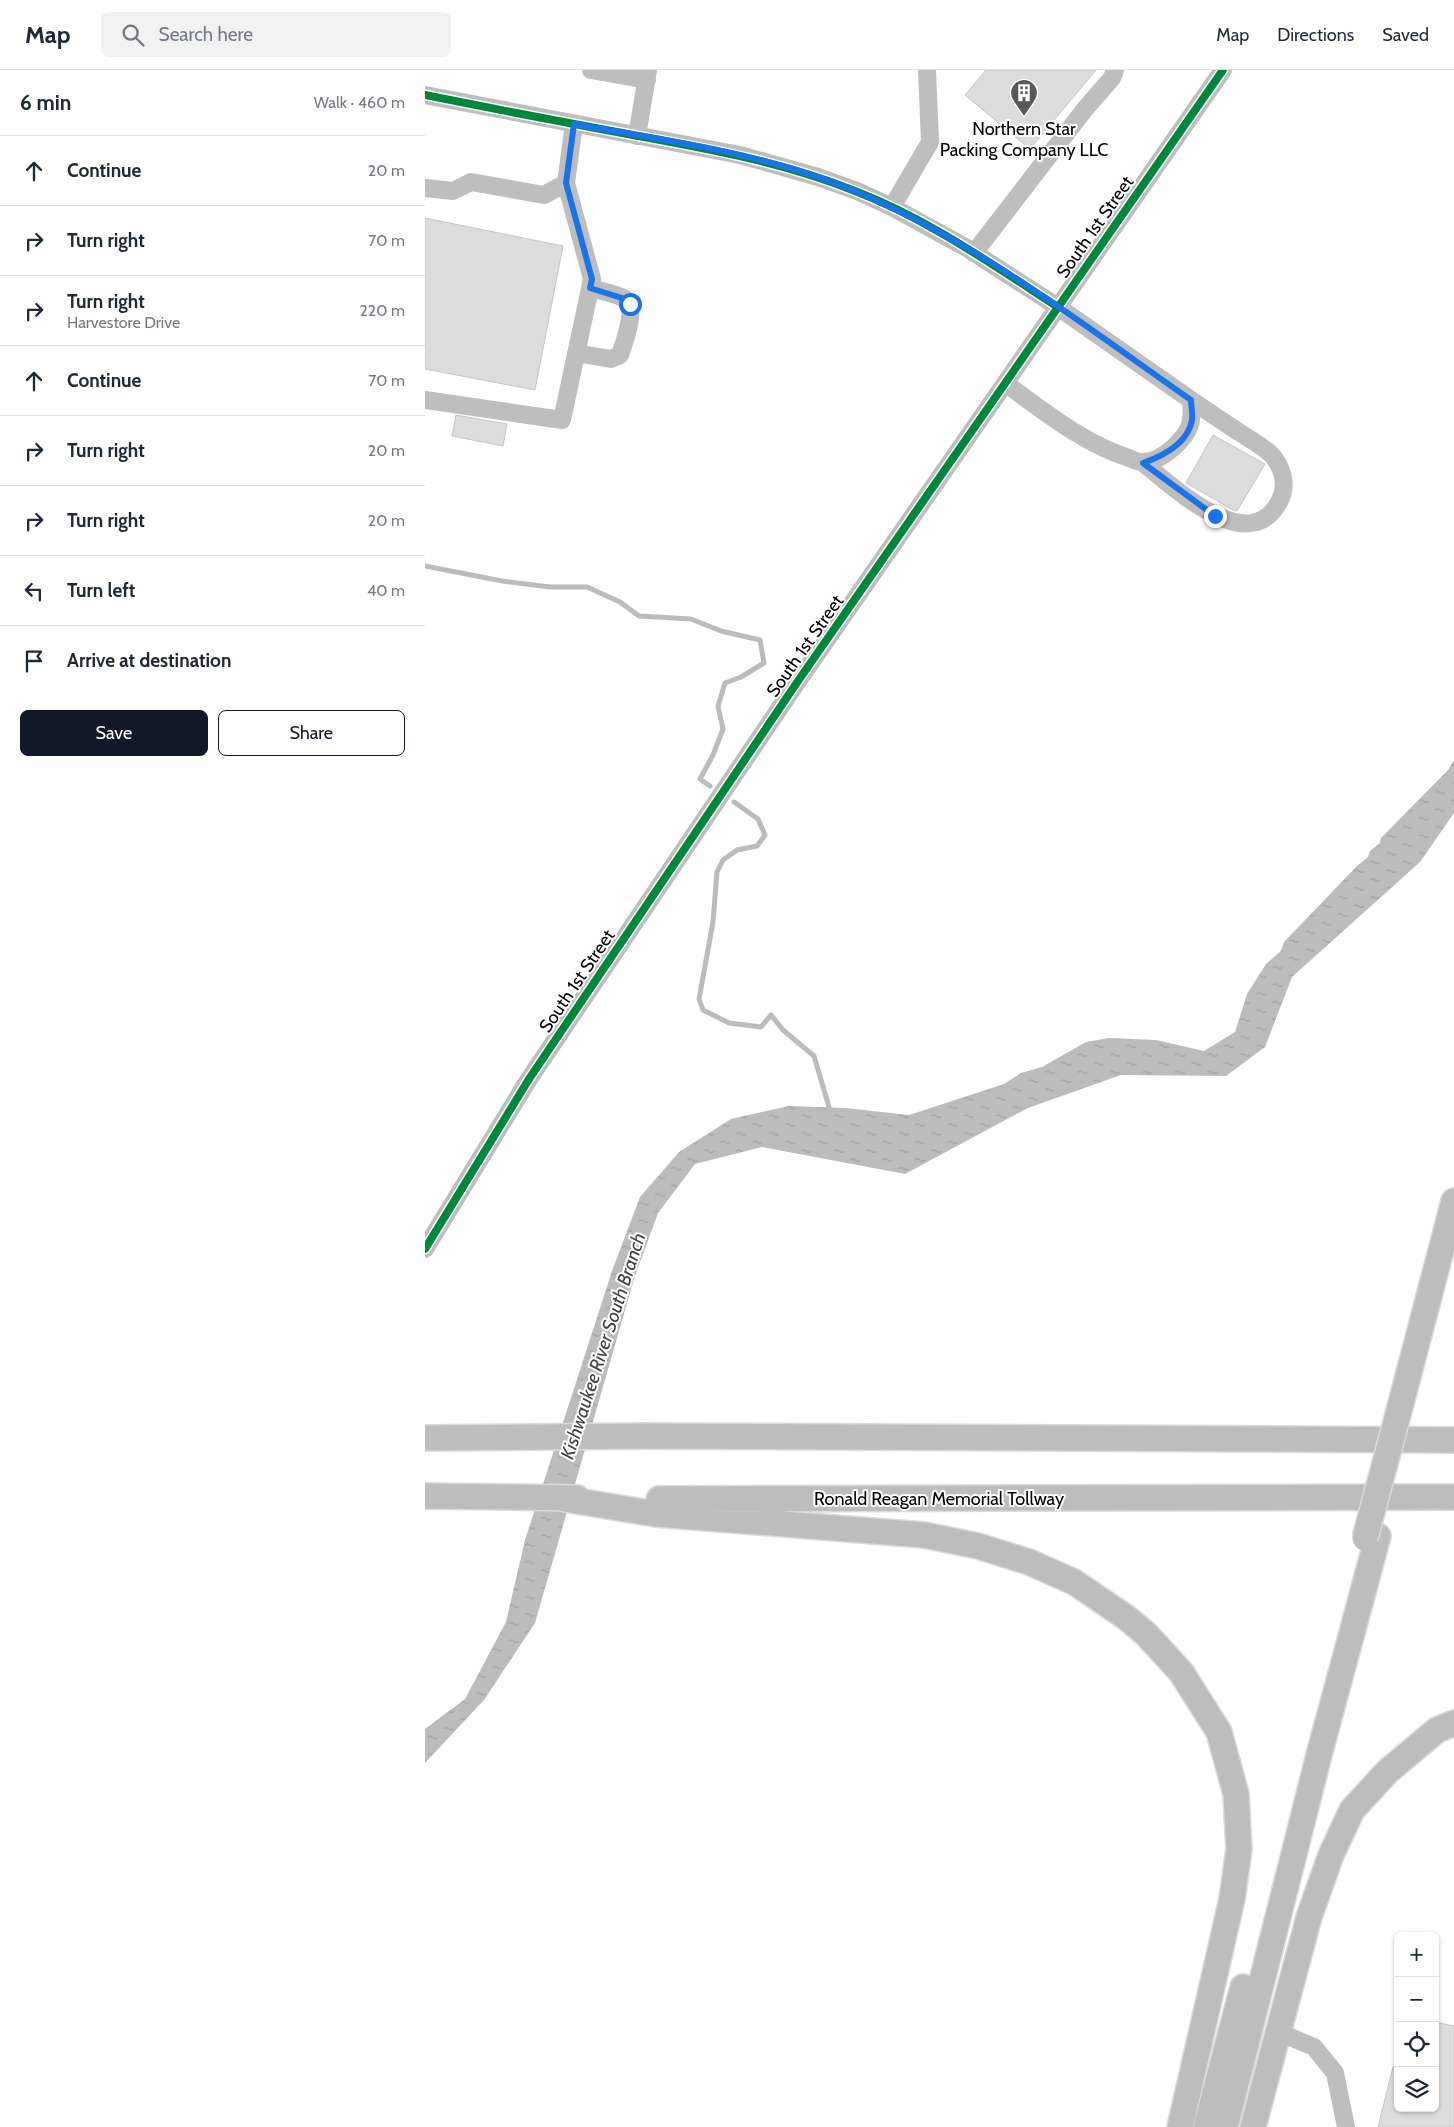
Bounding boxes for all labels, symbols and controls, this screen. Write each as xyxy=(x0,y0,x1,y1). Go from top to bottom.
search box xyxy=(101,12,451,57)
text: Map xyxy=(25,20,71,49)
icon: search xyxy=(119,21,147,49)
text: Search here xyxy=(159,23,253,46)
text: Map xyxy=(1216,24,1249,46)
text: Directions xyxy=(1277,24,1354,46)
text: Saved xyxy=(1382,24,1429,46)
building icon: Northern Star Packing Company LLC xyxy=(1009,78,1039,117)
text: 6 min xyxy=(20,90,71,115)
text: Walk · 460 m xyxy=(314,93,405,112)
place label: Northern Star Packing Company LLC xyxy=(940,118,1108,161)
icon: ahead xyxy=(20,157,48,185)
text: Continue xyxy=(67,159,141,182)
text: 20 m xyxy=(368,161,405,180)
street label: South 1st Street xyxy=(1052,172,1138,282)
icon: right xyxy=(20,227,48,255)
text: Turn right xyxy=(67,229,145,252)
text: 70 m xyxy=(368,231,405,250)
text: Turn right xyxy=(67,290,145,313)
route start xyxy=(619,293,642,316)
icon: right xyxy=(20,297,48,325)
text: 220 m xyxy=(359,301,405,320)
text: Harvestore Drive xyxy=(67,313,180,332)
icon: ahead xyxy=(20,367,48,395)
text: Continue xyxy=(67,369,141,392)
text: 70 m xyxy=(368,371,405,390)
icon: right xyxy=(20,437,48,465)
text: Turn right xyxy=(67,439,145,462)
text: 20 m xyxy=(368,441,405,460)
route end xyxy=(1204,505,1227,528)
icon: right xyxy=(20,507,48,535)
text: Turn right xyxy=(67,509,145,532)
text: 20 m xyxy=(368,511,405,530)
icon: left xyxy=(20,577,48,605)
text: Turn left xyxy=(67,579,135,602)
text: 40 m xyxy=(367,581,405,600)
street label: South 1st Street xyxy=(762,591,848,701)
icon: arrive xyxy=(20,647,48,675)
text: Arrive at destination xyxy=(67,649,231,672)
button: Save xyxy=(20,710,208,756)
button: Share xyxy=(218,710,405,756)
street label: South 1st Street xyxy=(534,925,620,1037)
water label: Kishwaukee River South Branch xyxy=(556,1230,650,1462)
street label: Ronald Reagan Memorial Tollway xyxy=(814,1488,1064,1510)
map controls xyxy=(1394,1932,1439,2112)
button: + xyxy=(1394,1932,1439,1977)
button: − xyxy=(1394,1977,1439,2022)
button: locate xyxy=(1394,2022,1439,2067)
button: layers xyxy=(1394,2067,1439,2112)

